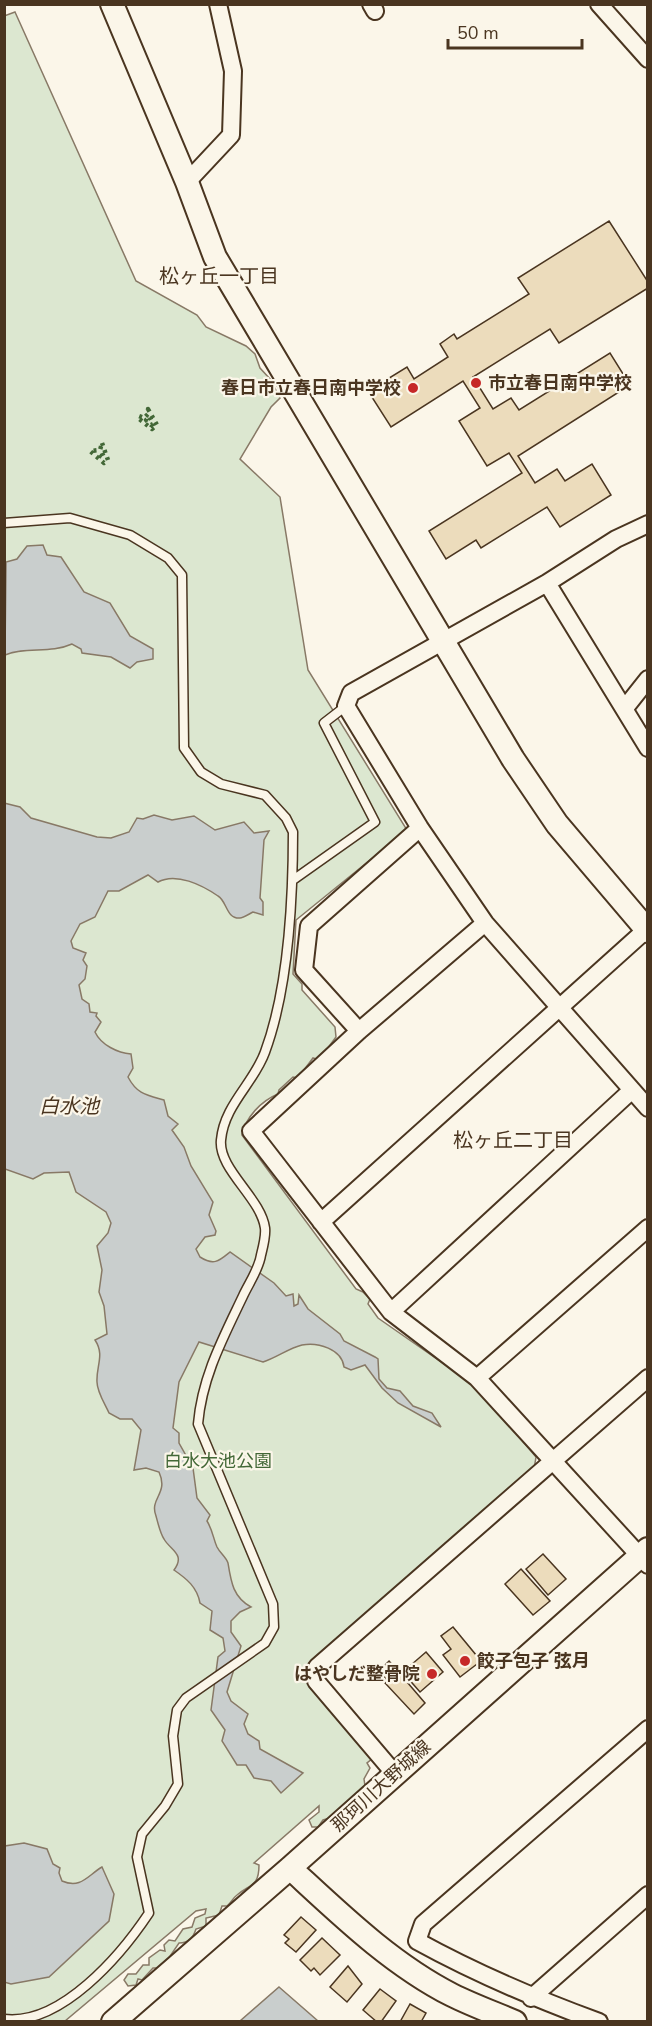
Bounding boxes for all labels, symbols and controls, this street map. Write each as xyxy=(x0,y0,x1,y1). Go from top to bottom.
scale bar xyxy=(448,12,582,50)
text: 50 m xyxy=(457,21,499,45)
district label: 松ヶ丘一丁目 xyxy=(159,263,279,290)
place label: 市立春日南中学校 xyxy=(488,371,632,395)
place label: 春日市立春日南中学校 xyxy=(221,376,401,400)
marker: 市立春日南中学校 xyxy=(469,376,483,390)
marker: 春日市立春日南中学校 xyxy=(406,381,420,395)
water label: 白水池 xyxy=(39,1093,101,1120)
district label: 松ヶ丘二丁目 xyxy=(453,1127,573,1154)
park label: 白水大池公園 xyxy=(164,1449,272,1473)
place label: 餃子包子 弦月 xyxy=(476,1649,590,1673)
marker: 餃子包子 弦月 xyxy=(458,1654,472,1668)
place label: はやしだ整骨院 xyxy=(294,1662,420,1686)
marker: はやしだ整骨院 xyxy=(425,1667,439,1681)
street label: 那珂川大野城線 xyxy=(326,1735,436,1837)

